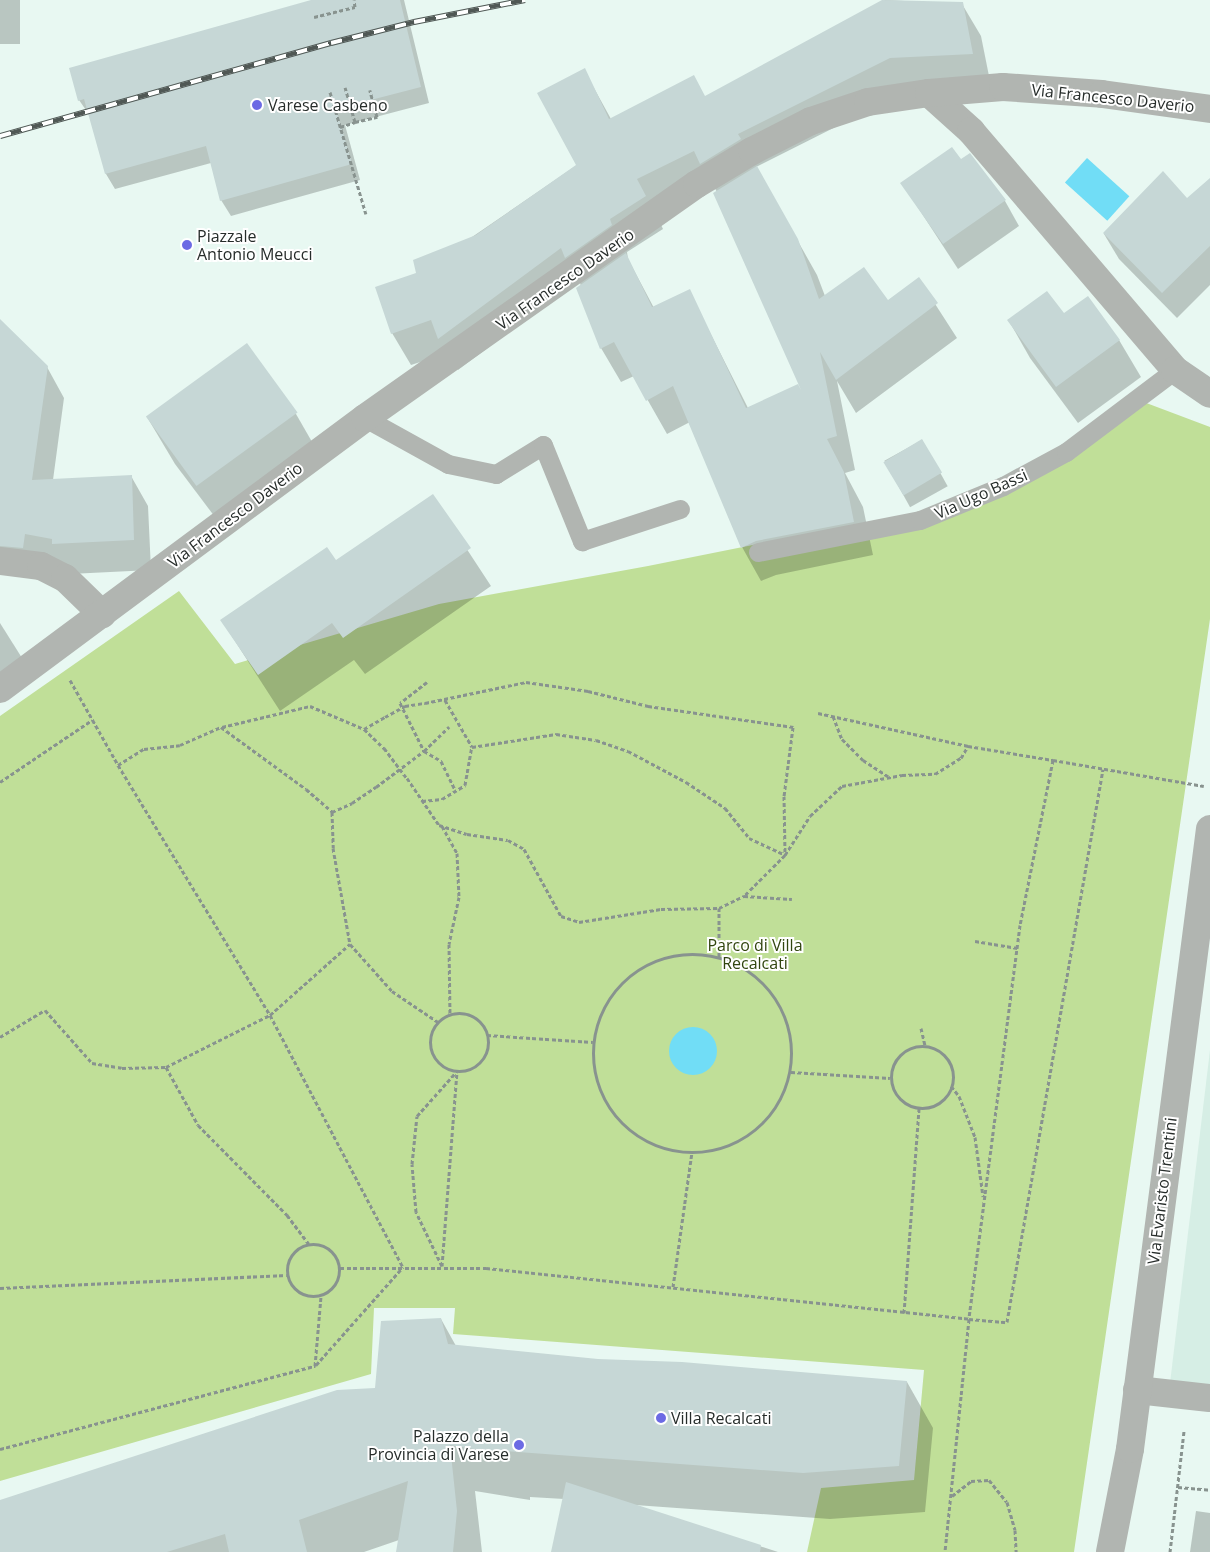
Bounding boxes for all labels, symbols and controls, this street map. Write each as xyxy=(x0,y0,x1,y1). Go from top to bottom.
street label: Via Francesco Daverio xyxy=(1031,80,1195,116)
place label: Varese Casbeno xyxy=(268,95,388,115)
marker: Varese Casbeno xyxy=(250,98,264,112)
street label: Via Francesco Daverio xyxy=(493,224,637,334)
place label: Piazzale Antonio Meucci xyxy=(197,226,312,264)
marker: Piazzale Antonio Meucci xyxy=(181,239,193,251)
street label: Via Francesco Daverio xyxy=(164,458,306,572)
street label: Via Ugo Bassi xyxy=(932,465,1030,523)
park label: Parco di Villa Recalcati xyxy=(707,935,803,973)
street label: Via Evaristo Trentini xyxy=(1143,1116,1181,1266)
place label: Villa Recalcati xyxy=(671,1408,771,1428)
marker: Villa Recalcati xyxy=(655,1412,667,1424)
place label: Palazzo della Provincia di Varese xyxy=(368,1426,509,1464)
marker: Palazzo della Provincia di Varese xyxy=(513,1439,525,1451)

